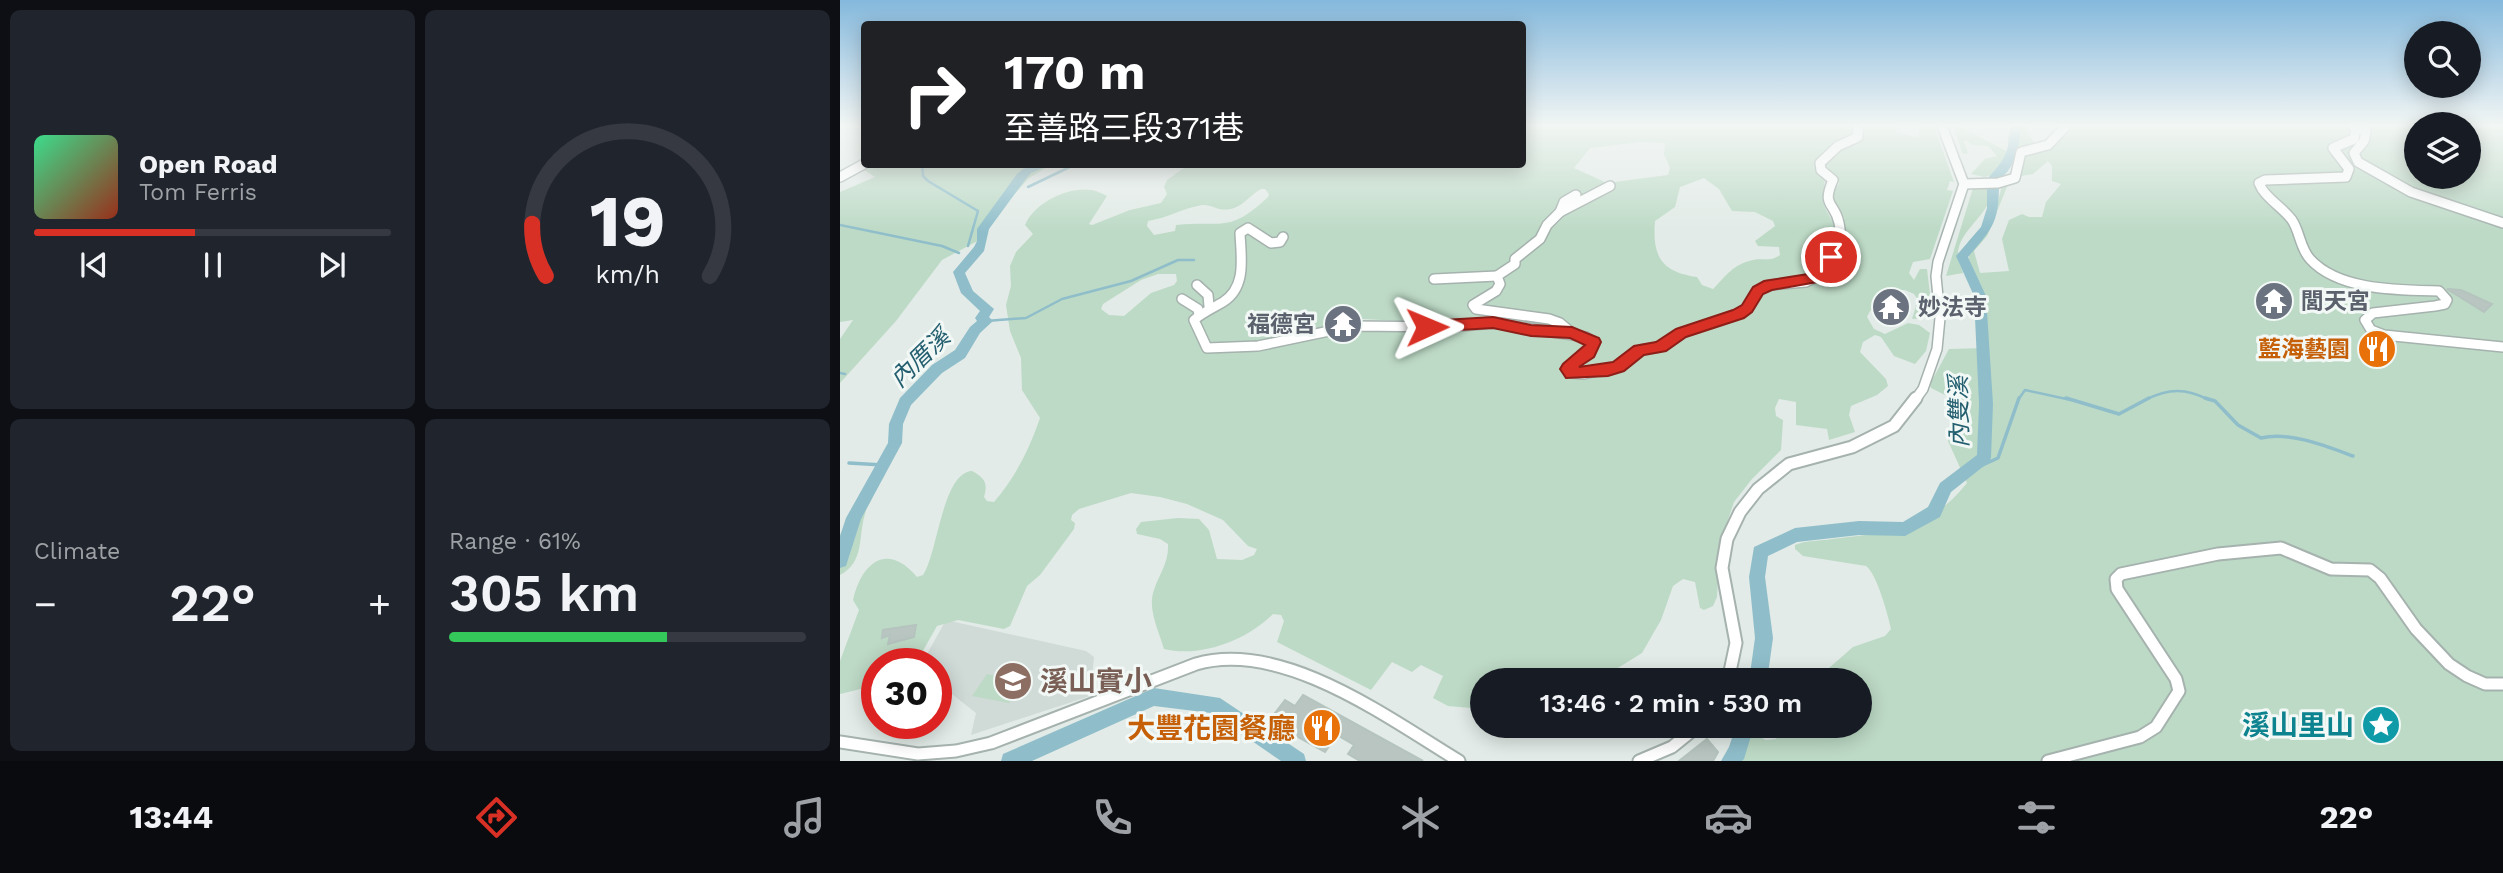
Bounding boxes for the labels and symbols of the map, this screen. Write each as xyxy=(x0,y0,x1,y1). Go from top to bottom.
pin xyxy=(1801,227,1861,287)
temple icon: 閭天宮 xyxy=(2253,280,2295,322)
temple icon: 妙法寺 xyxy=(1870,286,1912,328)
place label: 閭天宮 xyxy=(2301,288,2370,315)
position arrow xyxy=(1390,290,1464,364)
place label: 妙法寺 xyxy=(1918,294,1987,321)
temple icon: 福德宮 xyxy=(1322,303,1364,345)
place label: 福德宮 xyxy=(1247,311,1316,338)
water label: 內厝溪 xyxy=(884,321,958,393)
restaurant icon: 藍海藝園 xyxy=(2356,328,2398,370)
place label: 藍海藝園 xyxy=(2258,336,2350,363)
water label: 內雙溪 xyxy=(1944,373,1974,448)
speed limit sign: 30 xyxy=(861,648,952,739)
school or university icon: 溪山實小 xyxy=(992,660,1034,702)
place label: 溪山實小 xyxy=(1040,665,1152,698)
place icon: 溪山里山 xyxy=(2360,704,2402,746)
restaurant icon: 大豐花園餐廳 xyxy=(1301,707,1343,749)
place label: 溪山里山 xyxy=(2242,709,2354,742)
place label: 大豐花園餐廳 xyxy=(1127,712,1295,745)

